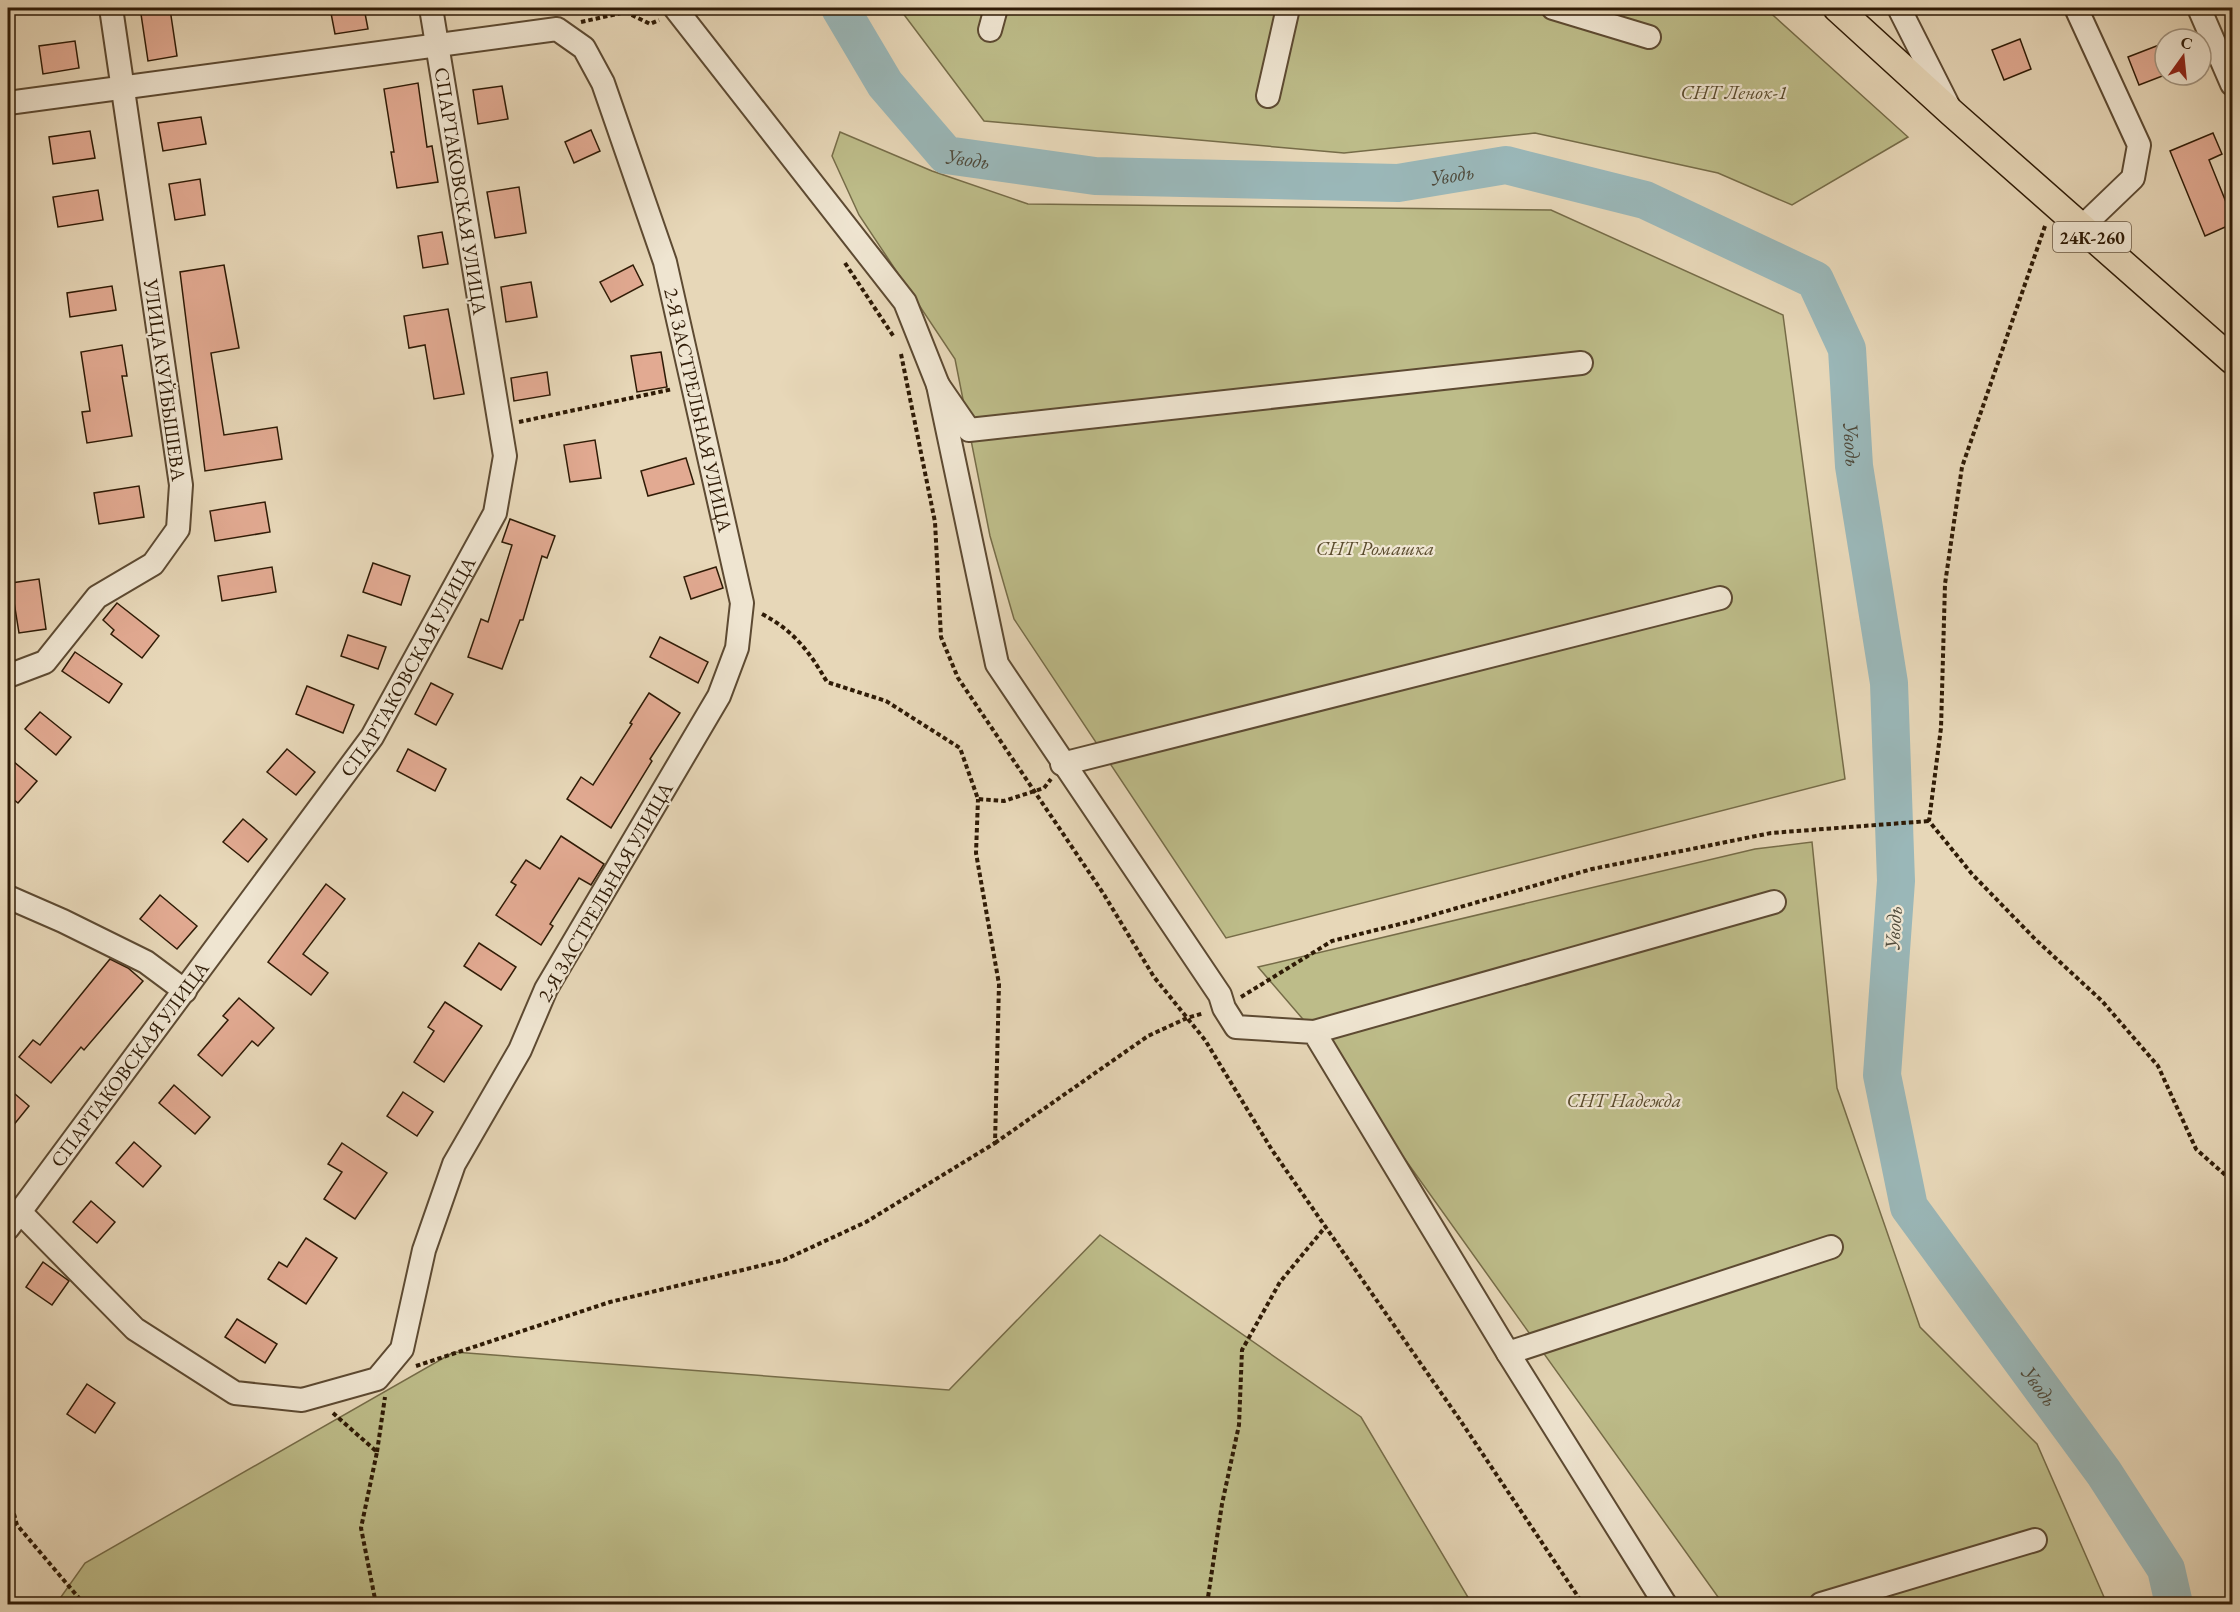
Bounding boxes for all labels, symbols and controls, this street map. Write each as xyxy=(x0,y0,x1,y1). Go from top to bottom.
north arrow xyxy=(2153,27,2213,87)
text: С xyxy=(2179,31,2195,55)
street label: СПАРТАКОВСКАЯ УЛИЦА xyxy=(429,65,493,317)
park label: СНТ Ленок-1 xyxy=(1681,79,1787,105)
water label: Уводь xyxy=(944,142,992,175)
water label: Уводь xyxy=(1428,157,1476,191)
road number: 24К-260 xyxy=(2053,222,2131,252)
street label: УЛИЦА КУЙБЫШЕВА xyxy=(138,276,192,483)
street label: 2-Я ЗАСТРЕЛЬНАЯ УЛИЦА xyxy=(658,285,739,535)
water label: Уводь xyxy=(1838,422,1868,468)
park label: СНТ Ромашка xyxy=(1316,535,1434,561)
street label: СПАРТАКОВСКАЯ УЛИЦА xyxy=(334,552,482,782)
street label: 2-Я ЗАСТРЕЛЬНАЯ УЛИЦА xyxy=(531,777,679,1007)
water label: Уводь xyxy=(1878,905,1908,951)
street label: СПАРТАКОВСКАЯ УЛИЦА xyxy=(45,956,215,1172)
park label: СНТ Надежда xyxy=(1566,1087,1682,1113)
water label: Уводь xyxy=(2016,1360,2064,1411)

